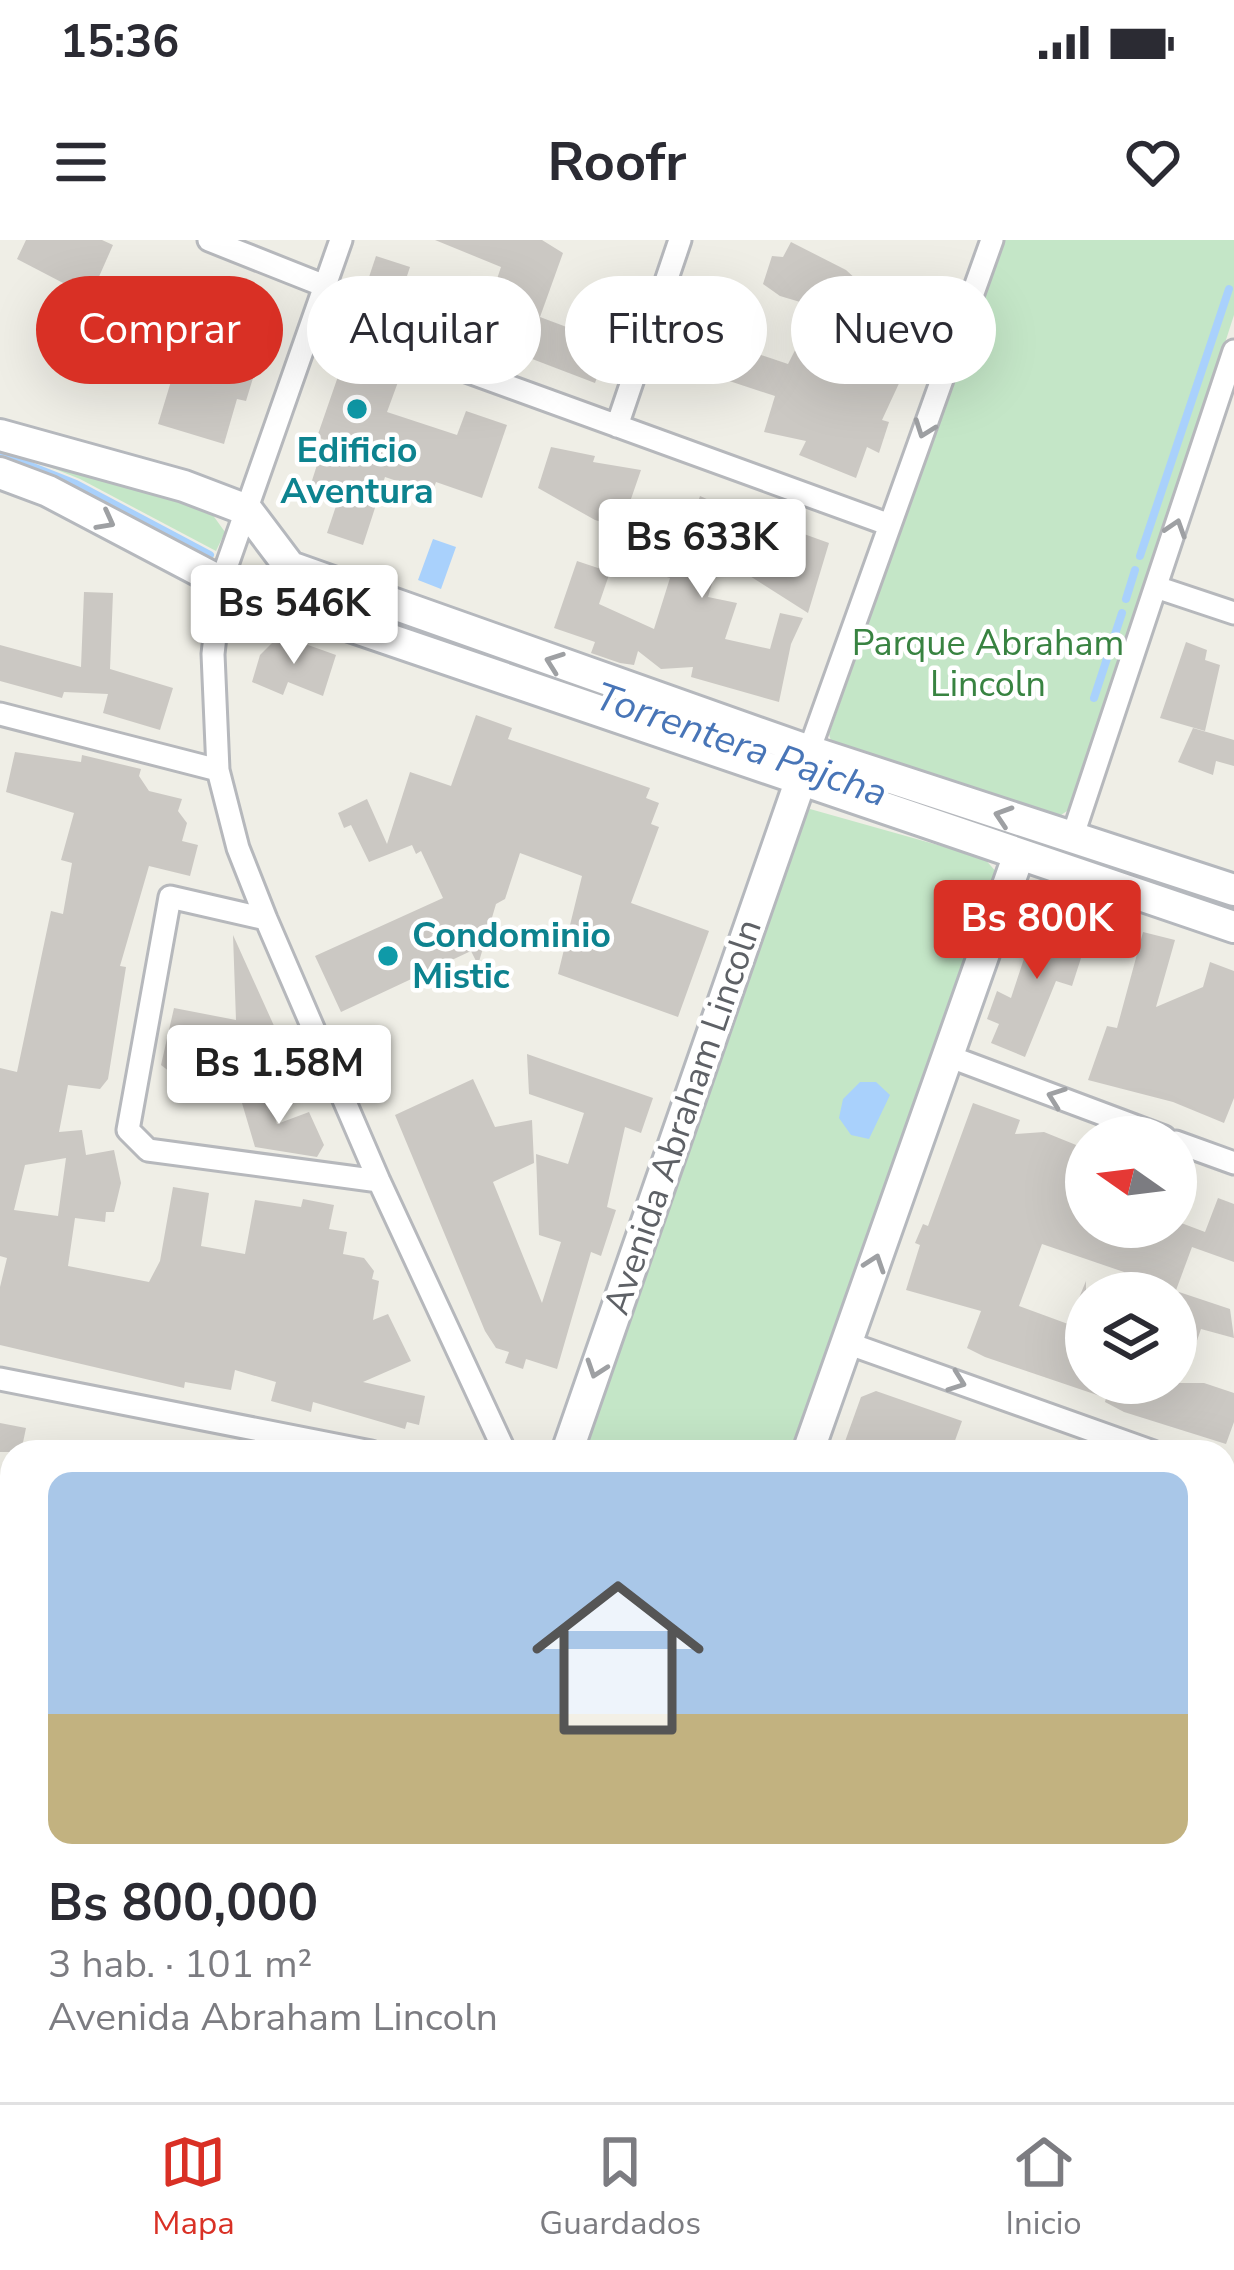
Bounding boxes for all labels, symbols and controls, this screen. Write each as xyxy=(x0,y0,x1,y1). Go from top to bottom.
text: 15:36 xyxy=(60,12,179,73)
text: Roofr xyxy=(547,125,687,199)
icon: menu xyxy=(48,129,114,195)
icon: heart xyxy=(1120,129,1186,195)
chip: Comprar xyxy=(36,276,283,384)
chip: Alquilar xyxy=(307,276,541,384)
chip: Filtros xyxy=(565,276,767,384)
chip: Nuevo xyxy=(791,276,996,384)
marker: Edificio Aventura xyxy=(344,396,370,422)
one-way arrow xyxy=(914,417,938,438)
place label: Edificio Aventura xyxy=(280,426,434,516)
pin: Bs 633K xyxy=(591,499,813,601)
one-way arrow xyxy=(94,507,115,531)
text: Bs 633K xyxy=(626,511,778,564)
one-way arrow xyxy=(1161,518,1186,539)
pin: Bs 546K xyxy=(183,565,405,667)
text: Bs 546K xyxy=(218,577,370,630)
park label: Parque Abraham Lincoln xyxy=(852,619,1124,709)
one-way arrow xyxy=(545,652,566,676)
water label: Torrentera Pajcha xyxy=(588,670,894,820)
one-way arrow xyxy=(993,805,1014,830)
pin: Bs 800K xyxy=(926,880,1148,982)
text: Bs 800K xyxy=(961,892,1113,945)
place label: Condominio Mistic xyxy=(412,911,611,1001)
street label: Avenida Abraham Lincoln xyxy=(592,913,774,1321)
marker: Condominio Mistic xyxy=(375,943,401,969)
pin: Bs 1.58M xyxy=(155,1025,403,1127)
text: Bs 1.58M xyxy=(194,1037,364,1090)
one-way arrow xyxy=(1046,1086,1067,1111)
north arrow xyxy=(1065,1116,1197,1248)
map controls xyxy=(1065,1116,1197,1404)
one-way arrow xyxy=(861,1253,885,1274)
button: layers xyxy=(1065,1272,1197,1404)
one-way arrow xyxy=(586,1357,610,1378)
one-way arrow xyxy=(945,1368,966,1392)
icon: home xyxy=(510,1550,726,1766)
text: Bs 800,000 xyxy=(48,1868,318,1938)
text: 3 hab. · 101 m² xyxy=(48,1938,312,1991)
text: Avenida Abraham Lincoln xyxy=(48,1991,498,2044)
tab: Mapa xyxy=(152,2129,235,2246)
tab: Guardados xyxy=(539,2129,701,2246)
tab: Inicio xyxy=(1006,2129,1082,2246)

